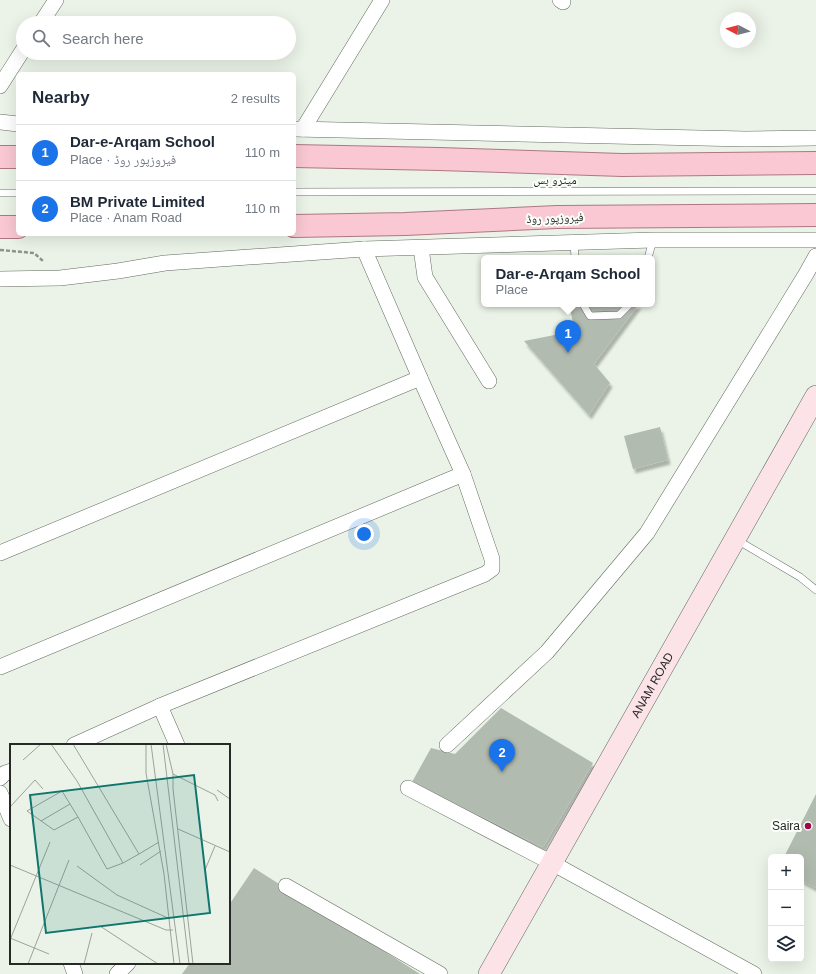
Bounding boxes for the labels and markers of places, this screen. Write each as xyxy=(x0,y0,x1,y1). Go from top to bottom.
pin: 1 xyxy=(555,320,581,353)
pin: 2 xyxy=(489,739,515,772)
place label: Saira xyxy=(772,819,800,833)
marker: Saira xyxy=(803,821,813,831)

